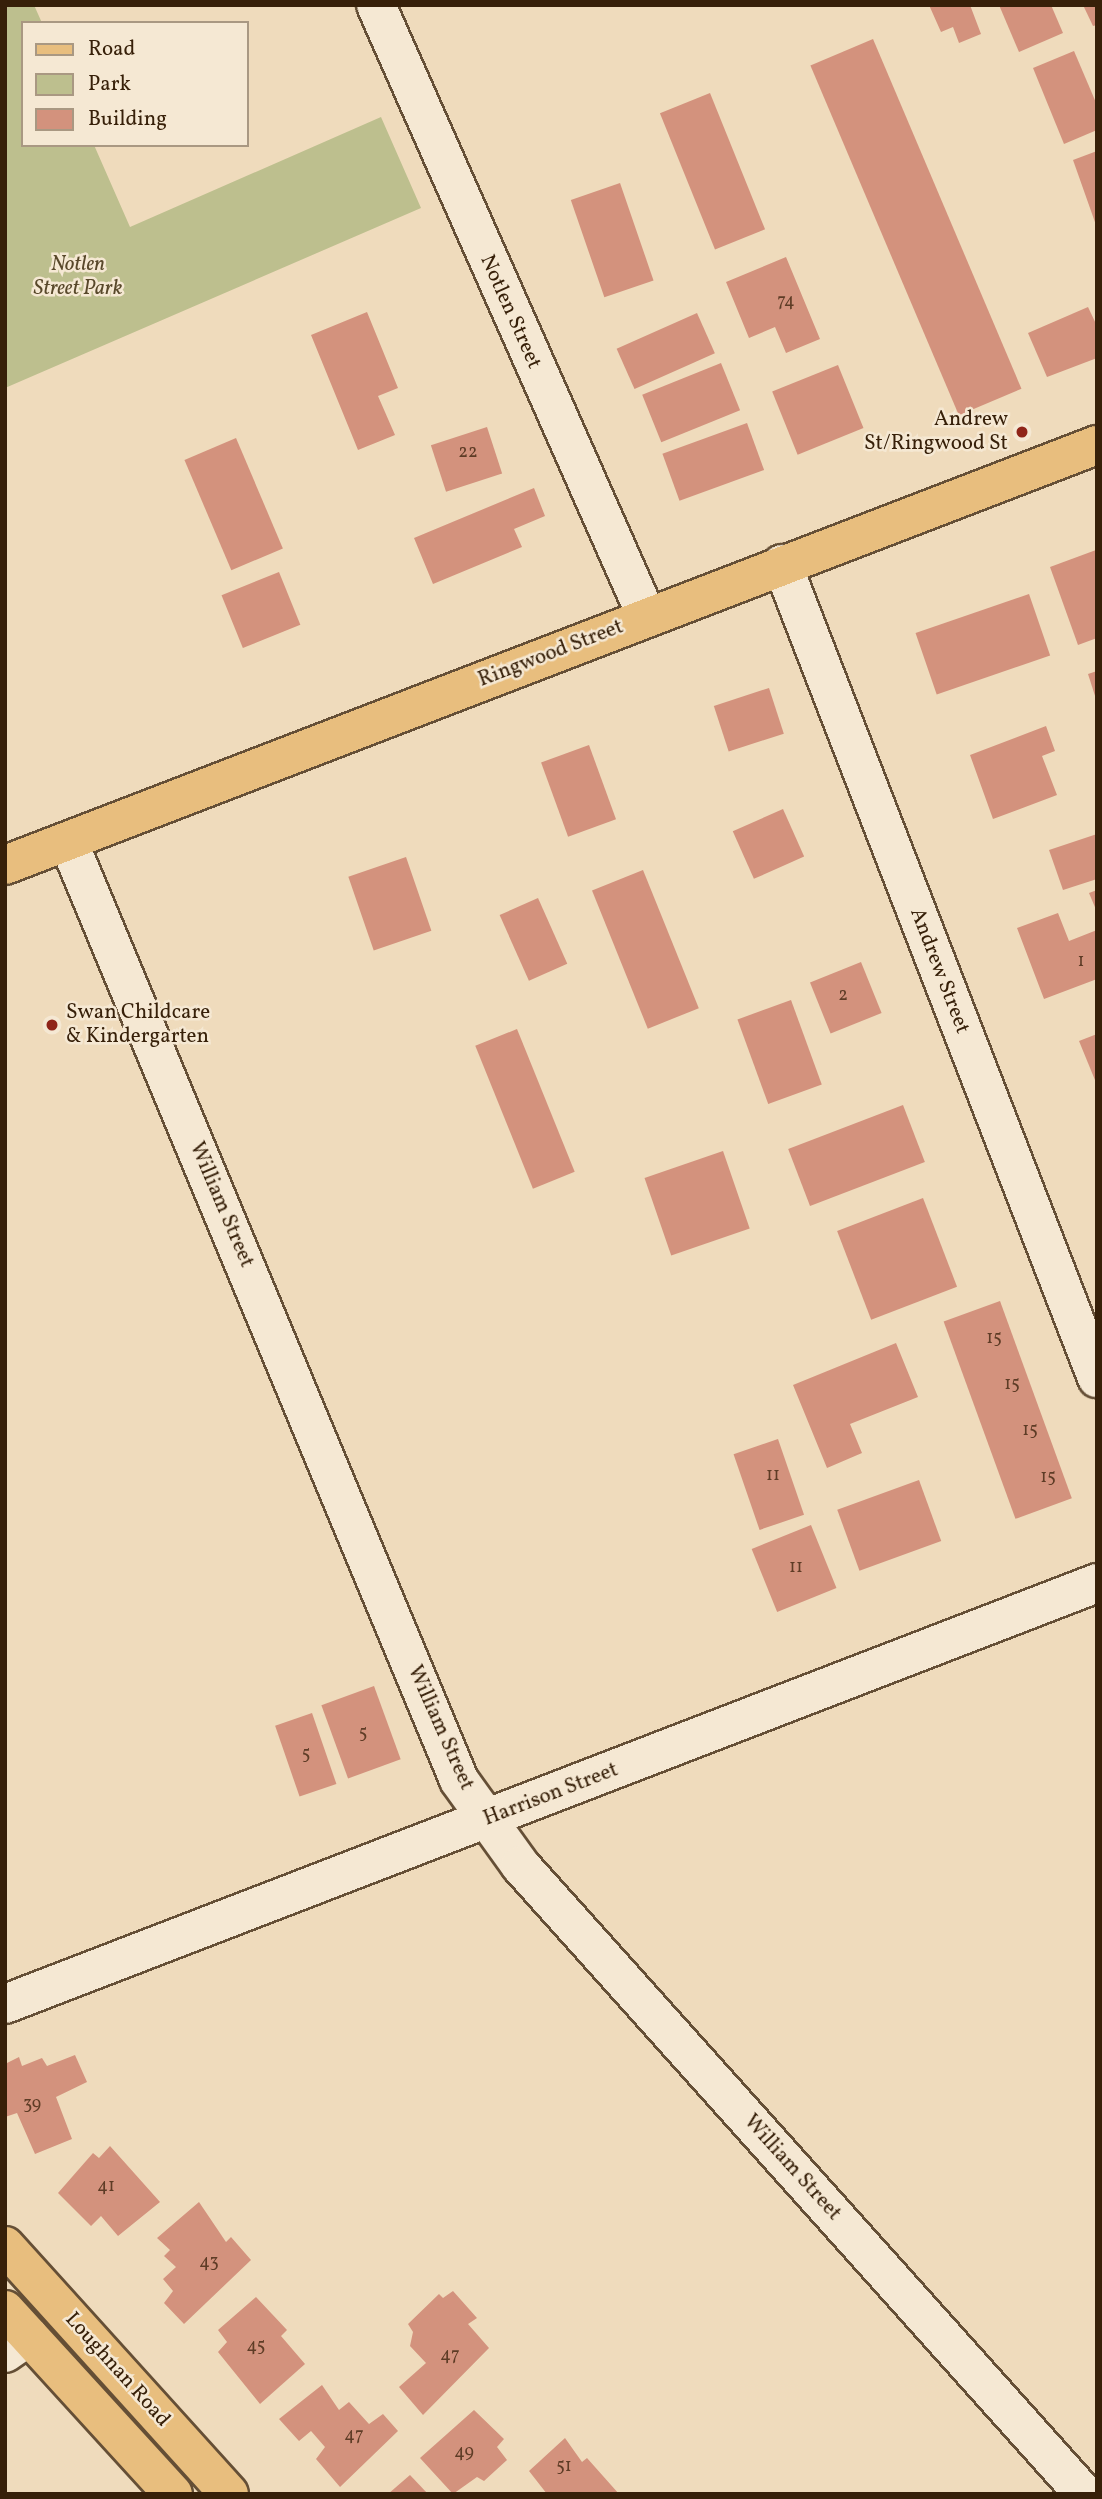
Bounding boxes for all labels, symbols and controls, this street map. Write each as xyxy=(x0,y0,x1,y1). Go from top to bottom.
legend xyxy=(21,21,248,147)
text: Road xyxy=(88,35,135,64)
text: Park xyxy=(88,70,131,99)
text: Building xyxy=(88,105,167,134)
street label: Notlen Street xyxy=(474,251,546,373)
park label: Notlen Street Park xyxy=(34,252,122,302)
house number: 74 xyxy=(777,291,795,313)
place label: Andrew St/Ringwood St xyxy=(864,407,1008,457)
marker: Andrew St/Ringwood St xyxy=(1014,424,1030,440)
house number: 22 xyxy=(458,442,478,464)
street label: Ringwood Street xyxy=(475,615,627,693)
street label: Andrew Street xyxy=(903,904,975,1038)
house number: 1 xyxy=(1078,951,1084,973)
house number: 2 xyxy=(838,985,848,1007)
place label: Swan Childcare & Kindergarten xyxy=(66,1000,210,1050)
marker: Swan Childcare & Kindergarten xyxy=(44,1017,60,1033)
street label: William Street xyxy=(183,1138,259,1272)
house number: 15 xyxy=(986,1328,1002,1350)
house number: 15 xyxy=(1004,1374,1020,1396)
house number: 15 xyxy=(1022,1420,1038,1442)
house number: 11 xyxy=(766,1465,780,1487)
house number: 15 xyxy=(1040,1467,1056,1489)
house number: 11 xyxy=(789,1557,803,1579)
street label: William Street xyxy=(401,1662,479,1794)
house number: 5 xyxy=(359,1723,367,1745)
house number: 5 xyxy=(302,1744,310,1766)
street label: Harrison Street xyxy=(480,1758,622,1832)
house number: 39 xyxy=(23,2094,41,2116)
street label: William Street xyxy=(738,2110,846,2226)
house number: 41 xyxy=(97,2176,115,2198)
house number: 43 xyxy=(199,2252,219,2274)
street label: Loughnan Road xyxy=(59,2308,175,2432)
house number: 45 xyxy=(247,2336,265,2358)
house number: 47 xyxy=(440,2345,460,2367)
house number: 47 xyxy=(344,2425,364,2447)
house number: 49 xyxy=(454,2442,474,2464)
house number: 51 xyxy=(556,2456,572,2478)

